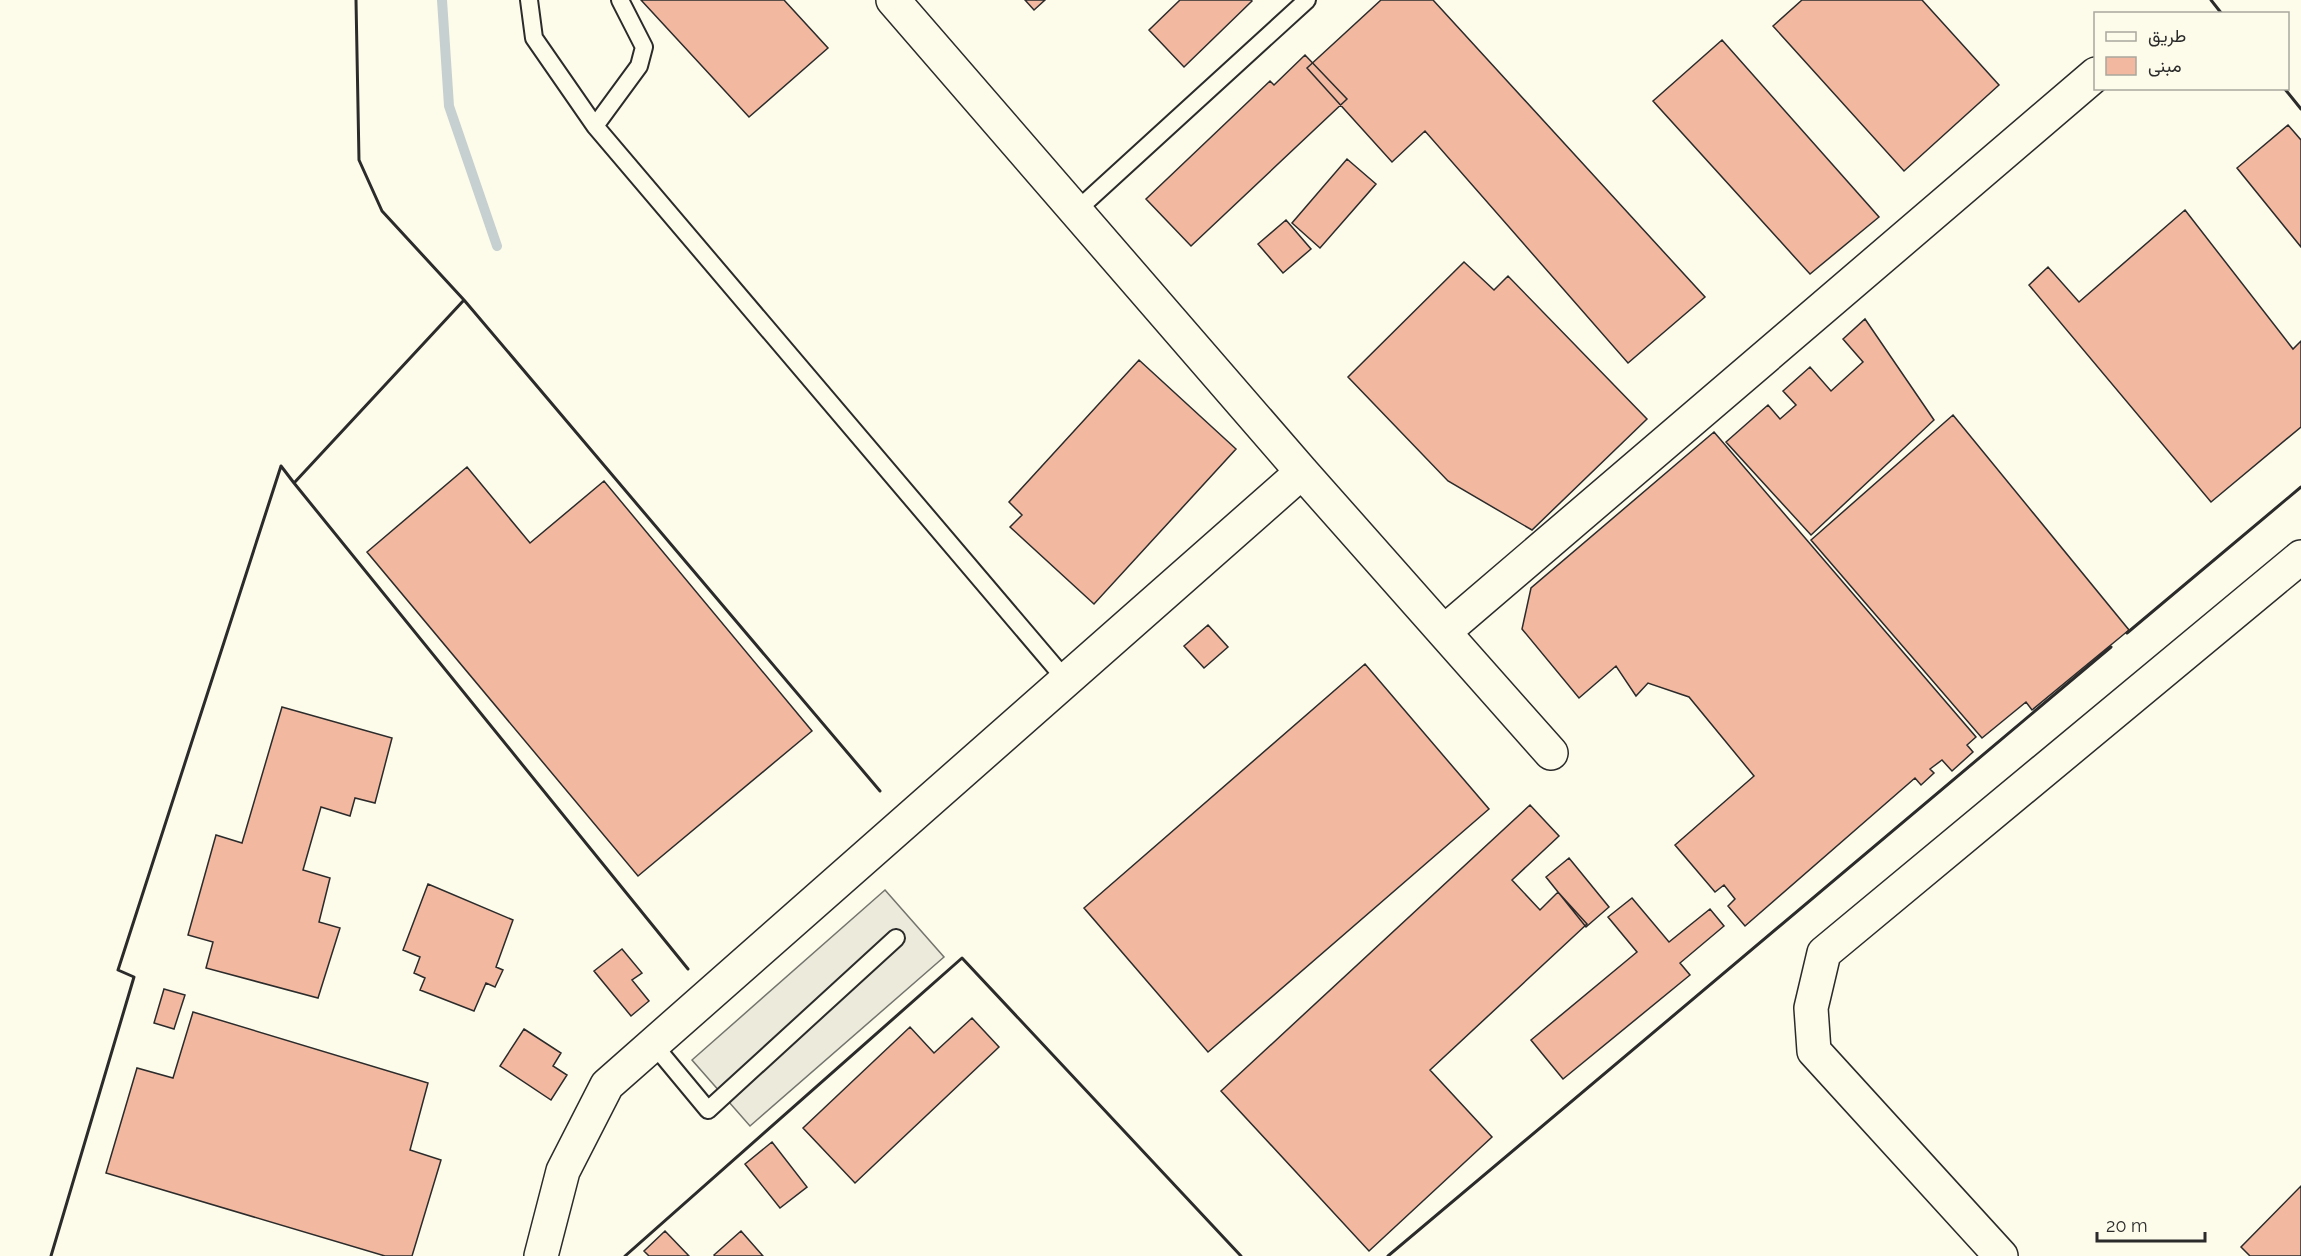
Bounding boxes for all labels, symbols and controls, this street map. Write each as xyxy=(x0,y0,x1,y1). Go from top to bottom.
legend xyxy=(2094,12,2289,90)
text: طريق xyxy=(2148,25,2186,47)
text: مبنى xyxy=(2148,55,2182,77)
scale bar xyxy=(2097,1205,2205,1243)
text: 20 m xyxy=(2106,1215,2148,1236)

